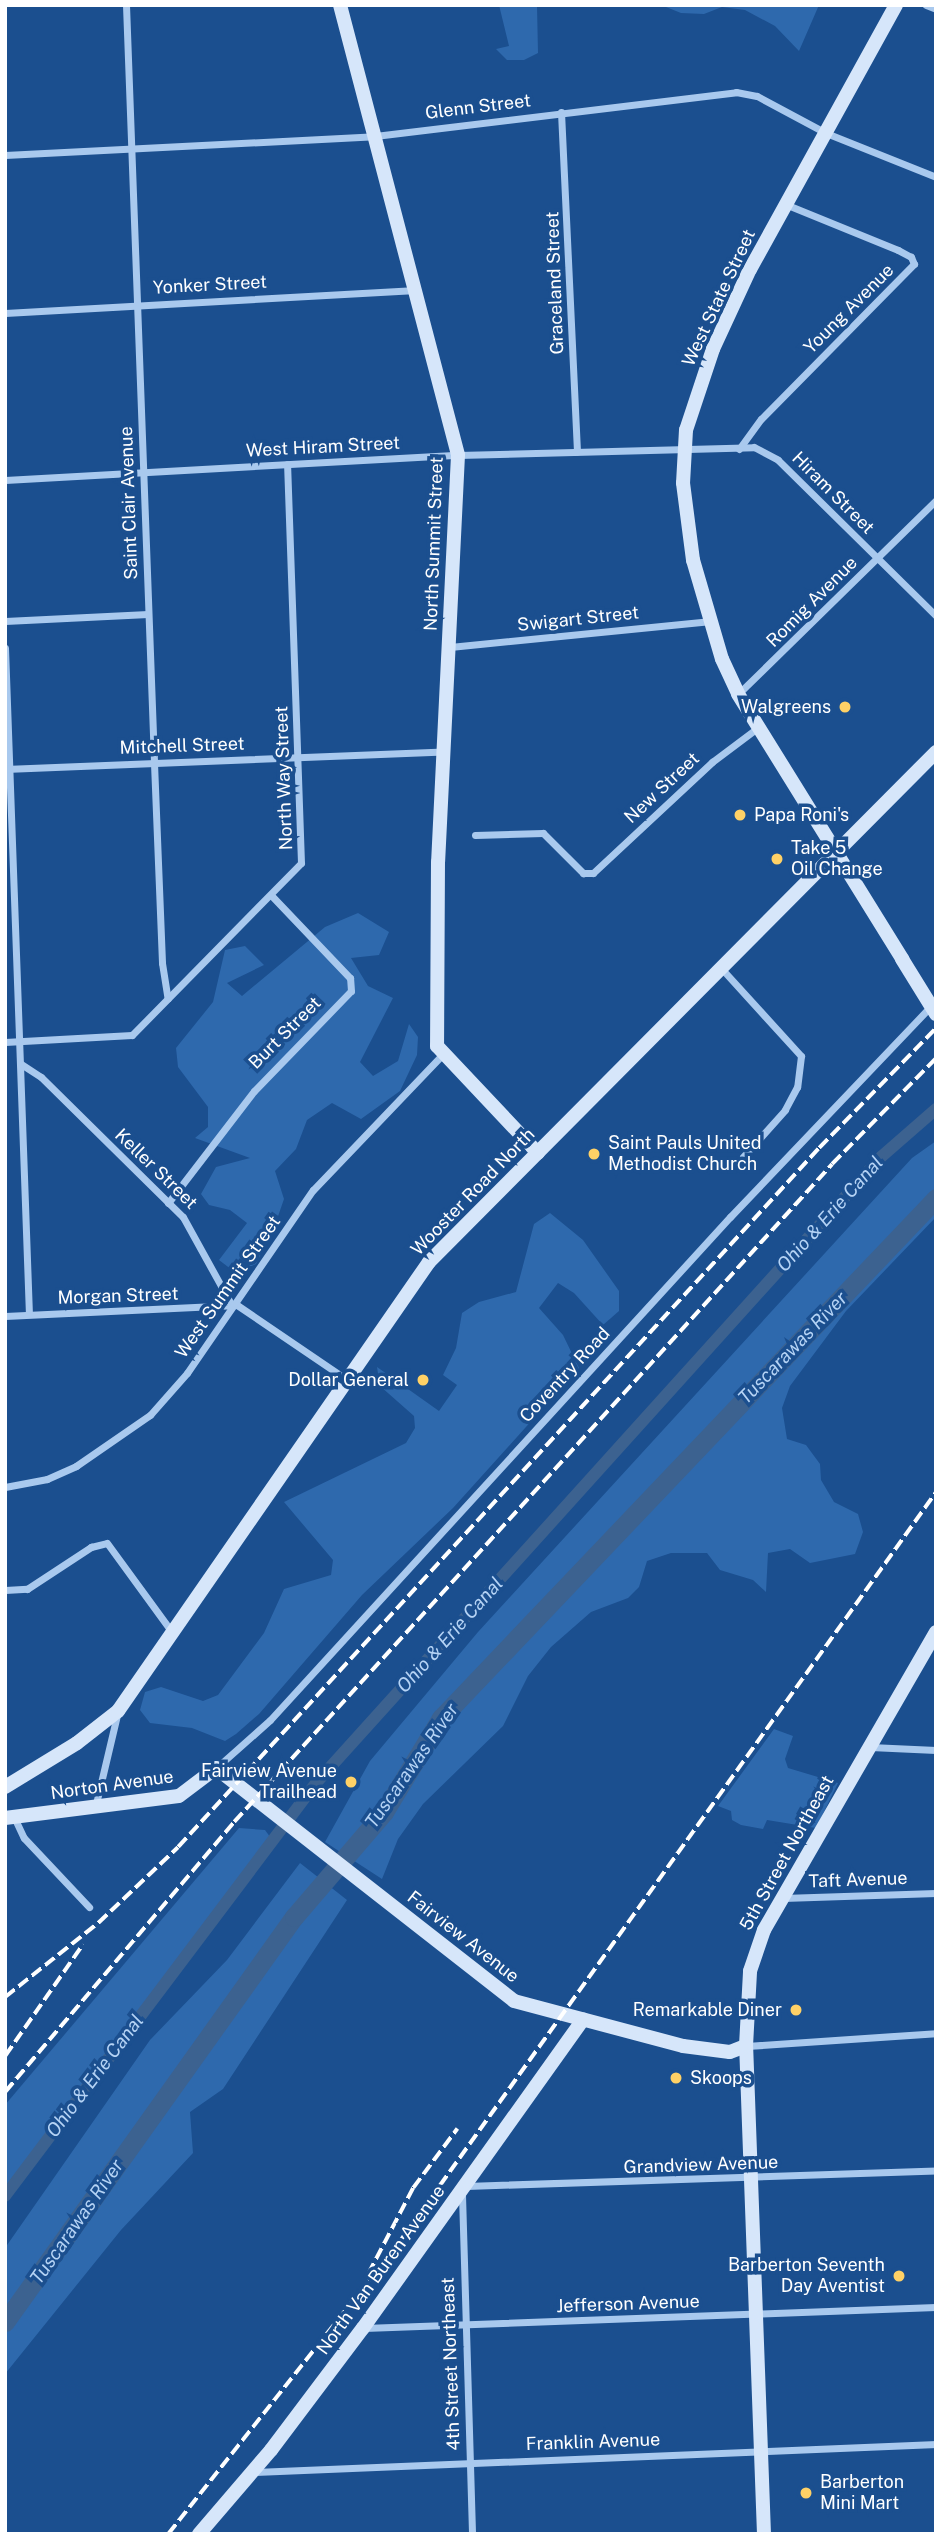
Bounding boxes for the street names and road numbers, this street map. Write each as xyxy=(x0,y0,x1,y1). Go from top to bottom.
street label: Glenn Street xyxy=(424,90,532,124)
street label: Graceland Street xyxy=(542,211,568,355)
street label: West State Street xyxy=(678,226,760,370)
street label: Young Avenue xyxy=(800,260,898,358)
street label: Yonker Street xyxy=(152,271,268,299)
street label: Saint Clair Avenue xyxy=(116,426,142,580)
street label: West Hiram Street xyxy=(245,432,401,462)
street label: Hiram Street xyxy=(787,447,879,539)
street label: North Summit Street xyxy=(420,457,448,631)
street label: Romig Avenue xyxy=(762,552,862,652)
street label: Swigart Street xyxy=(516,602,640,636)
street label: North Way Street xyxy=(271,705,297,851)
street label: Mitchell Street xyxy=(119,733,245,759)
street label: New Street xyxy=(620,748,704,828)
street label: Burt Street xyxy=(244,992,326,1074)
street label: Keller Street xyxy=(110,1124,202,1214)
street label: Wooster Road North xyxy=(407,1124,539,1260)
street label: West Summit Street xyxy=(171,1212,285,1362)
street label: Morgan Street xyxy=(57,1283,179,1309)
street label: Coventry Road xyxy=(515,1323,615,1427)
street label: Norton Avenue xyxy=(49,1766,175,1804)
street label: 5th Street Northeast xyxy=(735,1772,839,1934)
street label: Taft Avenue xyxy=(808,1867,908,1893)
street label: Fairview Avenue xyxy=(403,1887,523,1987)
street label: Grandview Avenue xyxy=(623,2152,779,2178)
street label: North Van Buren Avenue xyxy=(312,2181,450,2359)
street label: 4th Street Northeast xyxy=(437,2277,465,2451)
street label: Jefferson Avenue xyxy=(556,2291,700,2317)
street label: Franklin Avenue xyxy=(525,2429,661,2455)

